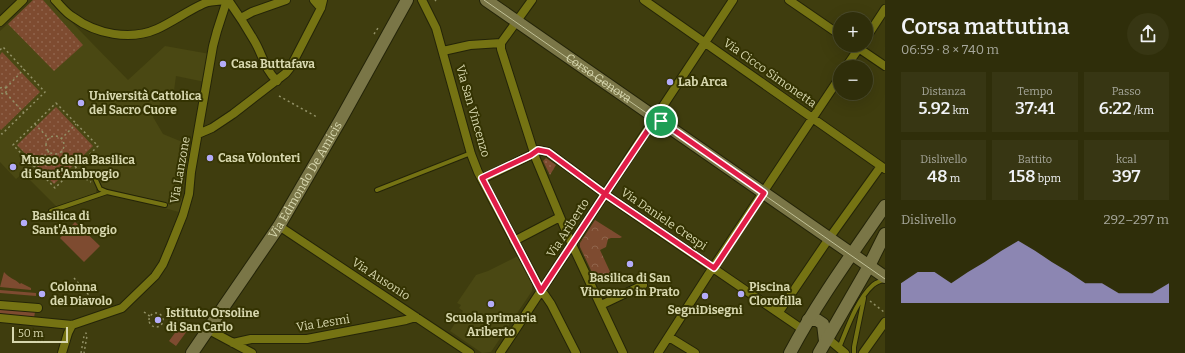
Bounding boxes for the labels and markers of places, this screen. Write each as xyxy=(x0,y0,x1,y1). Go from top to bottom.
place label: Casa Buttafava xyxy=(231,57,315,71)
marker: Casa Buttafava xyxy=(218,59,228,69)
place label: Lab Arca xyxy=(678,75,727,89)
marker: Lab Arca xyxy=(665,77,675,87)
place label: Università Cattolica del Sacro Cuore xyxy=(89,89,202,117)
marker: Università Cattolica del Sacro Cuore xyxy=(76,98,86,108)
pin xyxy=(644,104,678,138)
place label: Casa Volonteri xyxy=(218,151,301,165)
place label: Museo della Basilica di Sant'Ambrogio xyxy=(21,153,135,181)
marker: Casa Volonteri xyxy=(205,153,215,163)
marker: Museo della Basilica di Sant'Ambrogio xyxy=(8,162,18,172)
place label: Basilica di Sant'Ambrogio xyxy=(32,209,117,237)
marker: Basilica di Sant'Ambrogio xyxy=(19,218,29,228)
marker: Basilica di San Vincenzo in Prato xyxy=(625,259,635,269)
place label: Basilica di San Vincenzo in Prato xyxy=(580,271,680,299)
place label: Colonna del Diavolo xyxy=(50,280,112,308)
place label: Piscina Clorofilla xyxy=(749,280,802,308)
marker: Colonna del Diavolo xyxy=(37,289,47,299)
marker: Piscina Clorofilla xyxy=(736,289,746,299)
marker: SegniDisegni xyxy=(700,291,710,301)
marker: Scuola primaria Ariberto xyxy=(486,299,496,309)
place label: SegniDisegni xyxy=(667,303,743,317)
place label: Istituto Orsoline di San Carlo xyxy=(166,306,260,334)
place label: Scuola primaria Ariberto xyxy=(445,311,537,339)
marker: Istituto Orsoline di San Carlo xyxy=(153,315,163,325)

